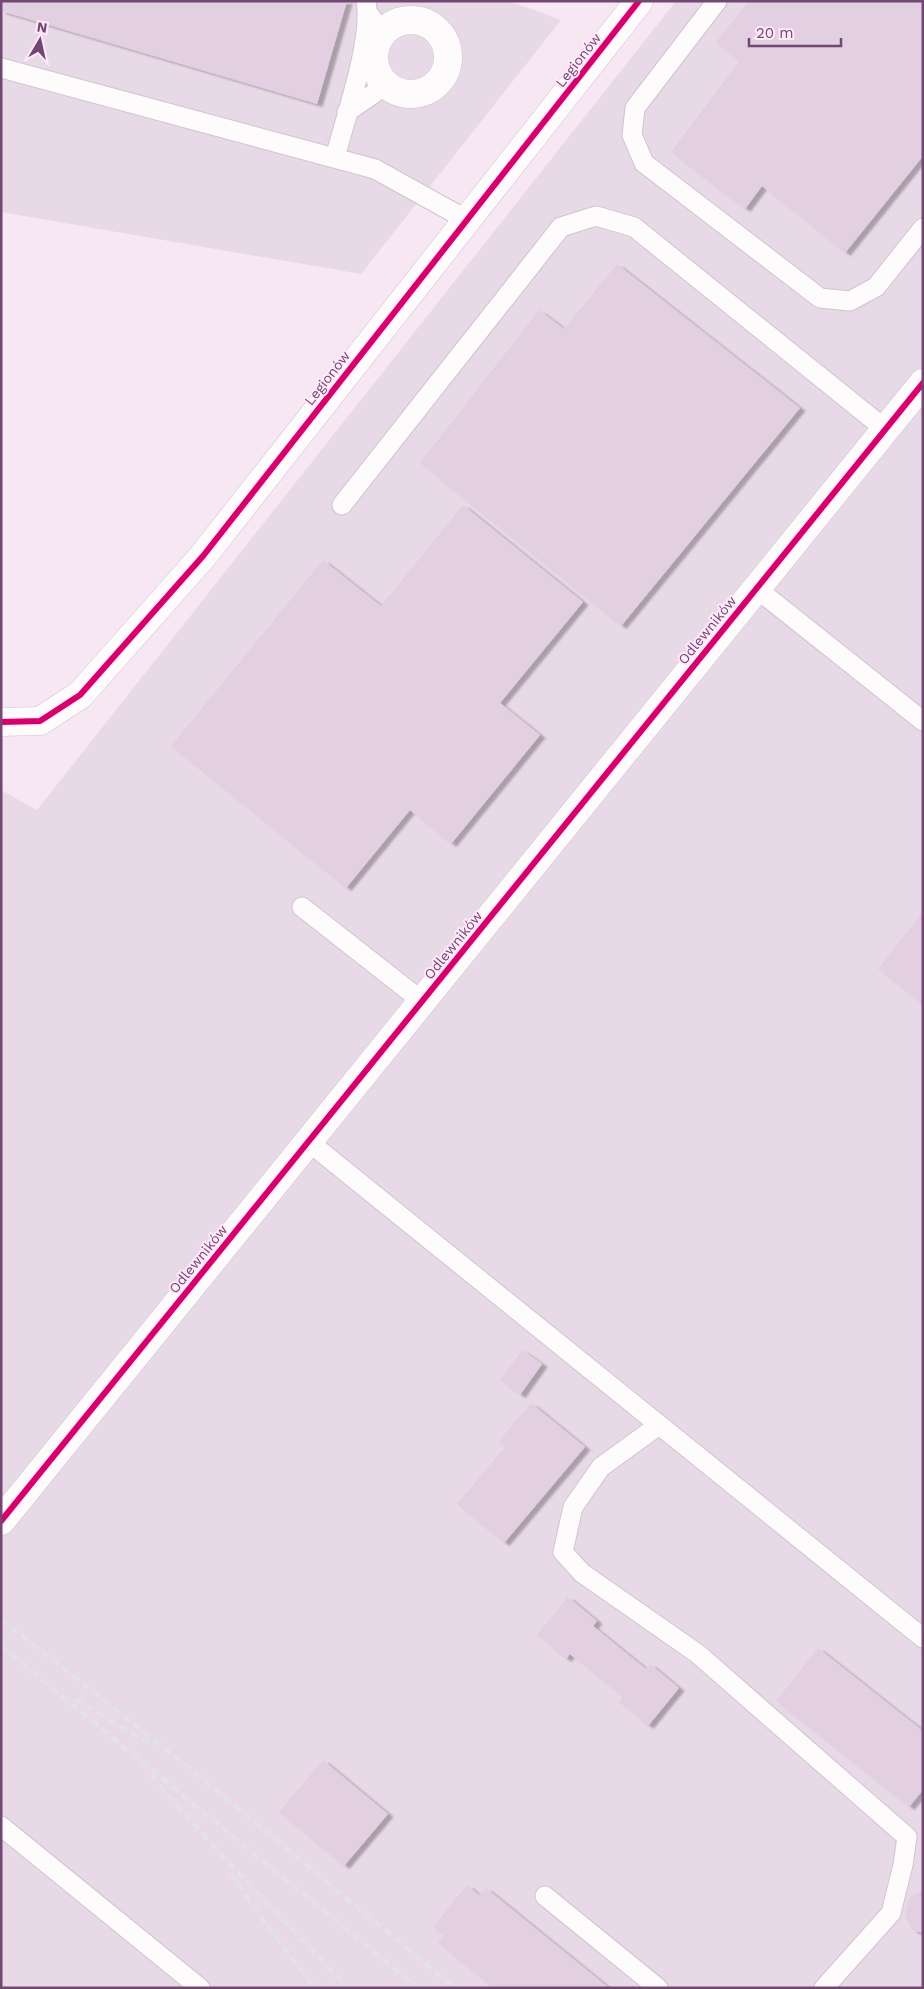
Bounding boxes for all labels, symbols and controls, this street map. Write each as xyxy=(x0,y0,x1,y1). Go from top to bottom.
north arrow xyxy=(15,15,65,65)
scale bar xyxy=(749,15,842,47)
text: N xyxy=(36,18,48,36)
text: 20 m xyxy=(756,24,794,42)
street label: Legionów xyxy=(552,29,604,90)
street label: Legionów xyxy=(301,347,353,408)
street label: Odlewników xyxy=(675,592,740,667)
street label: Odlewników xyxy=(421,907,486,982)
street label: Odlewników xyxy=(166,1221,231,1296)

